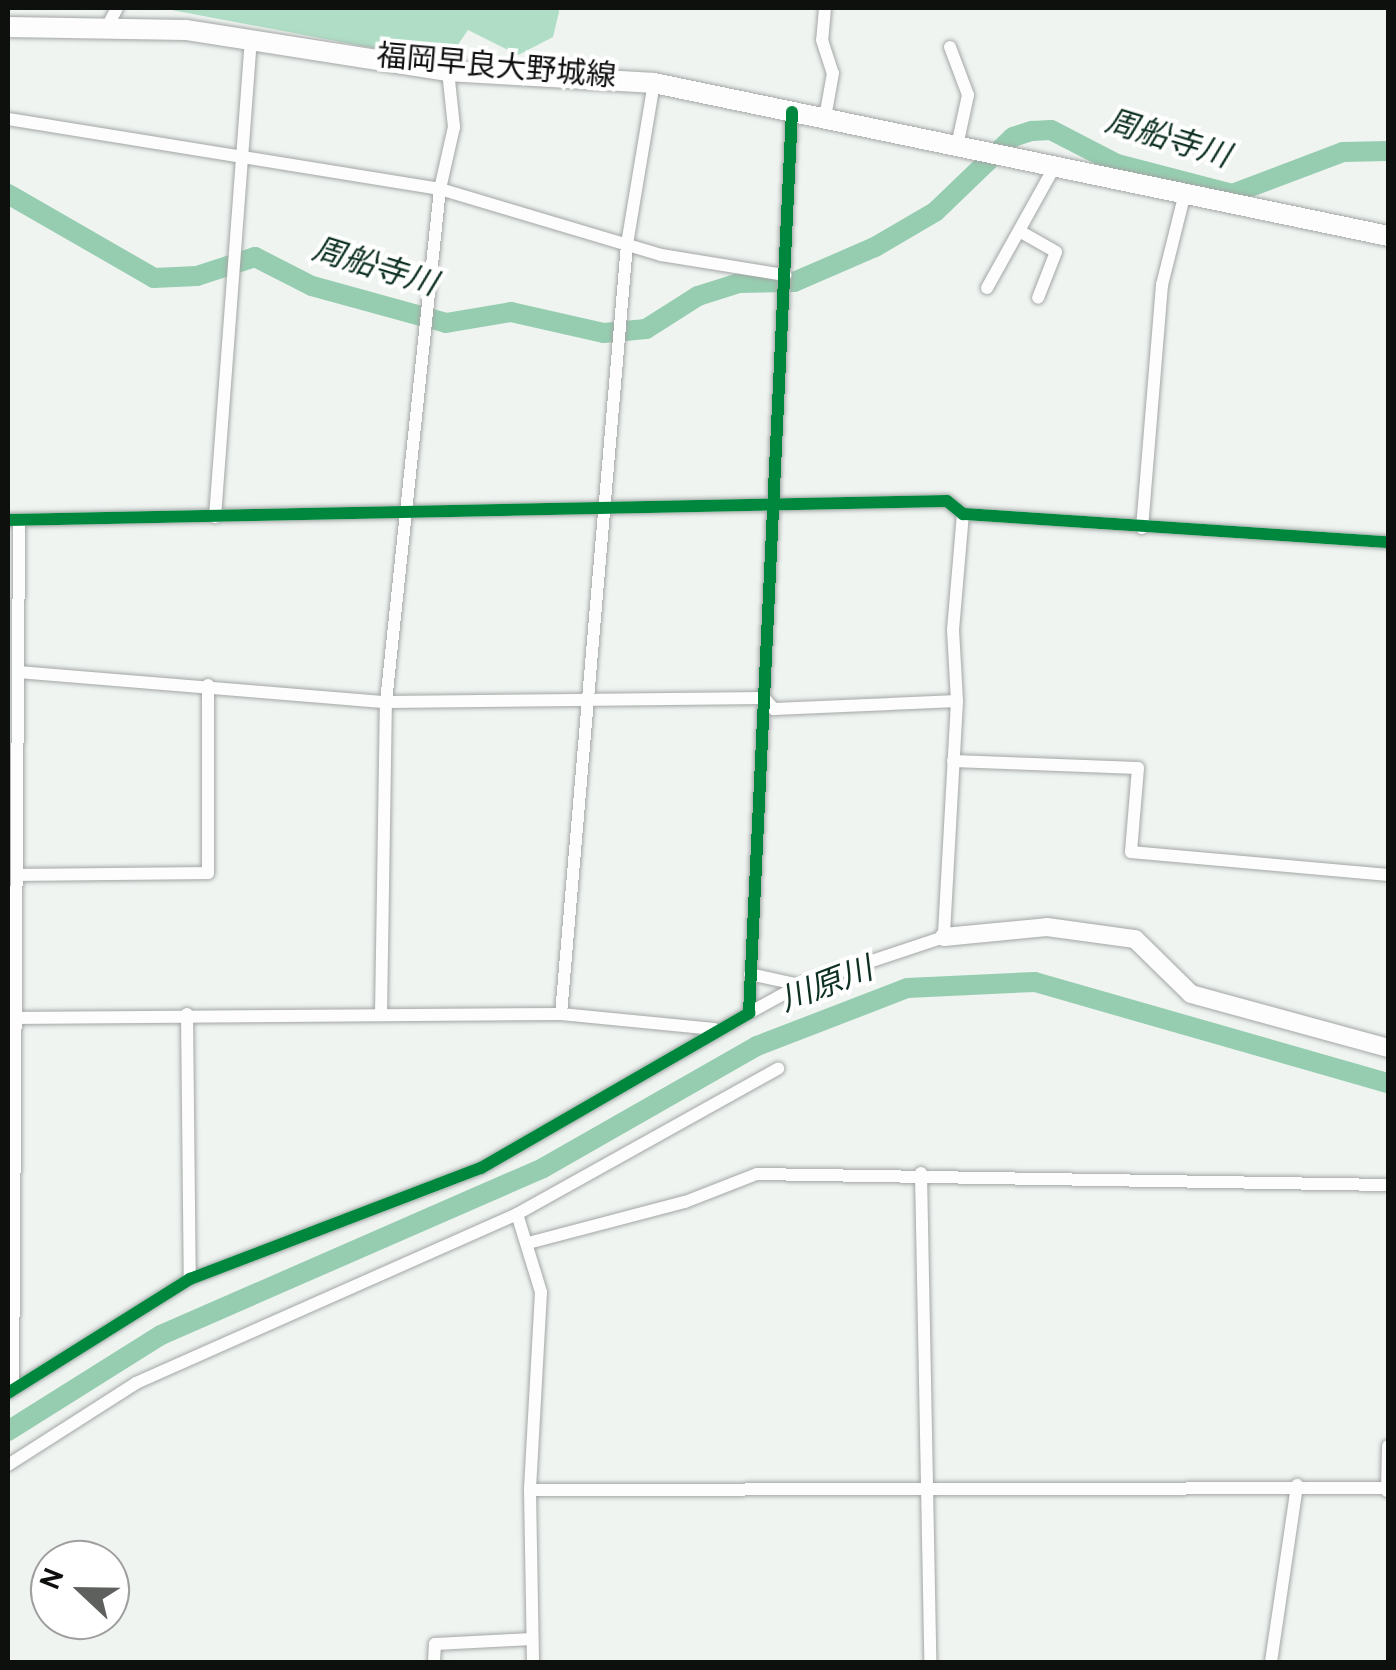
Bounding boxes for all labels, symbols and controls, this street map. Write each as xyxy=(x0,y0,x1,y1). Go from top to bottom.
street label: 福岡早良大野城線 xyxy=(375,41,617,97)
water label: 周船寺川 xyxy=(1100,104,1234,178)
water label: 周船寺川 xyxy=(307,232,441,306)
water label: 川原川 xyxy=(775,952,879,1022)
north arrow xyxy=(30,1540,130,1640)
text: N xyxy=(34,1563,74,1596)

